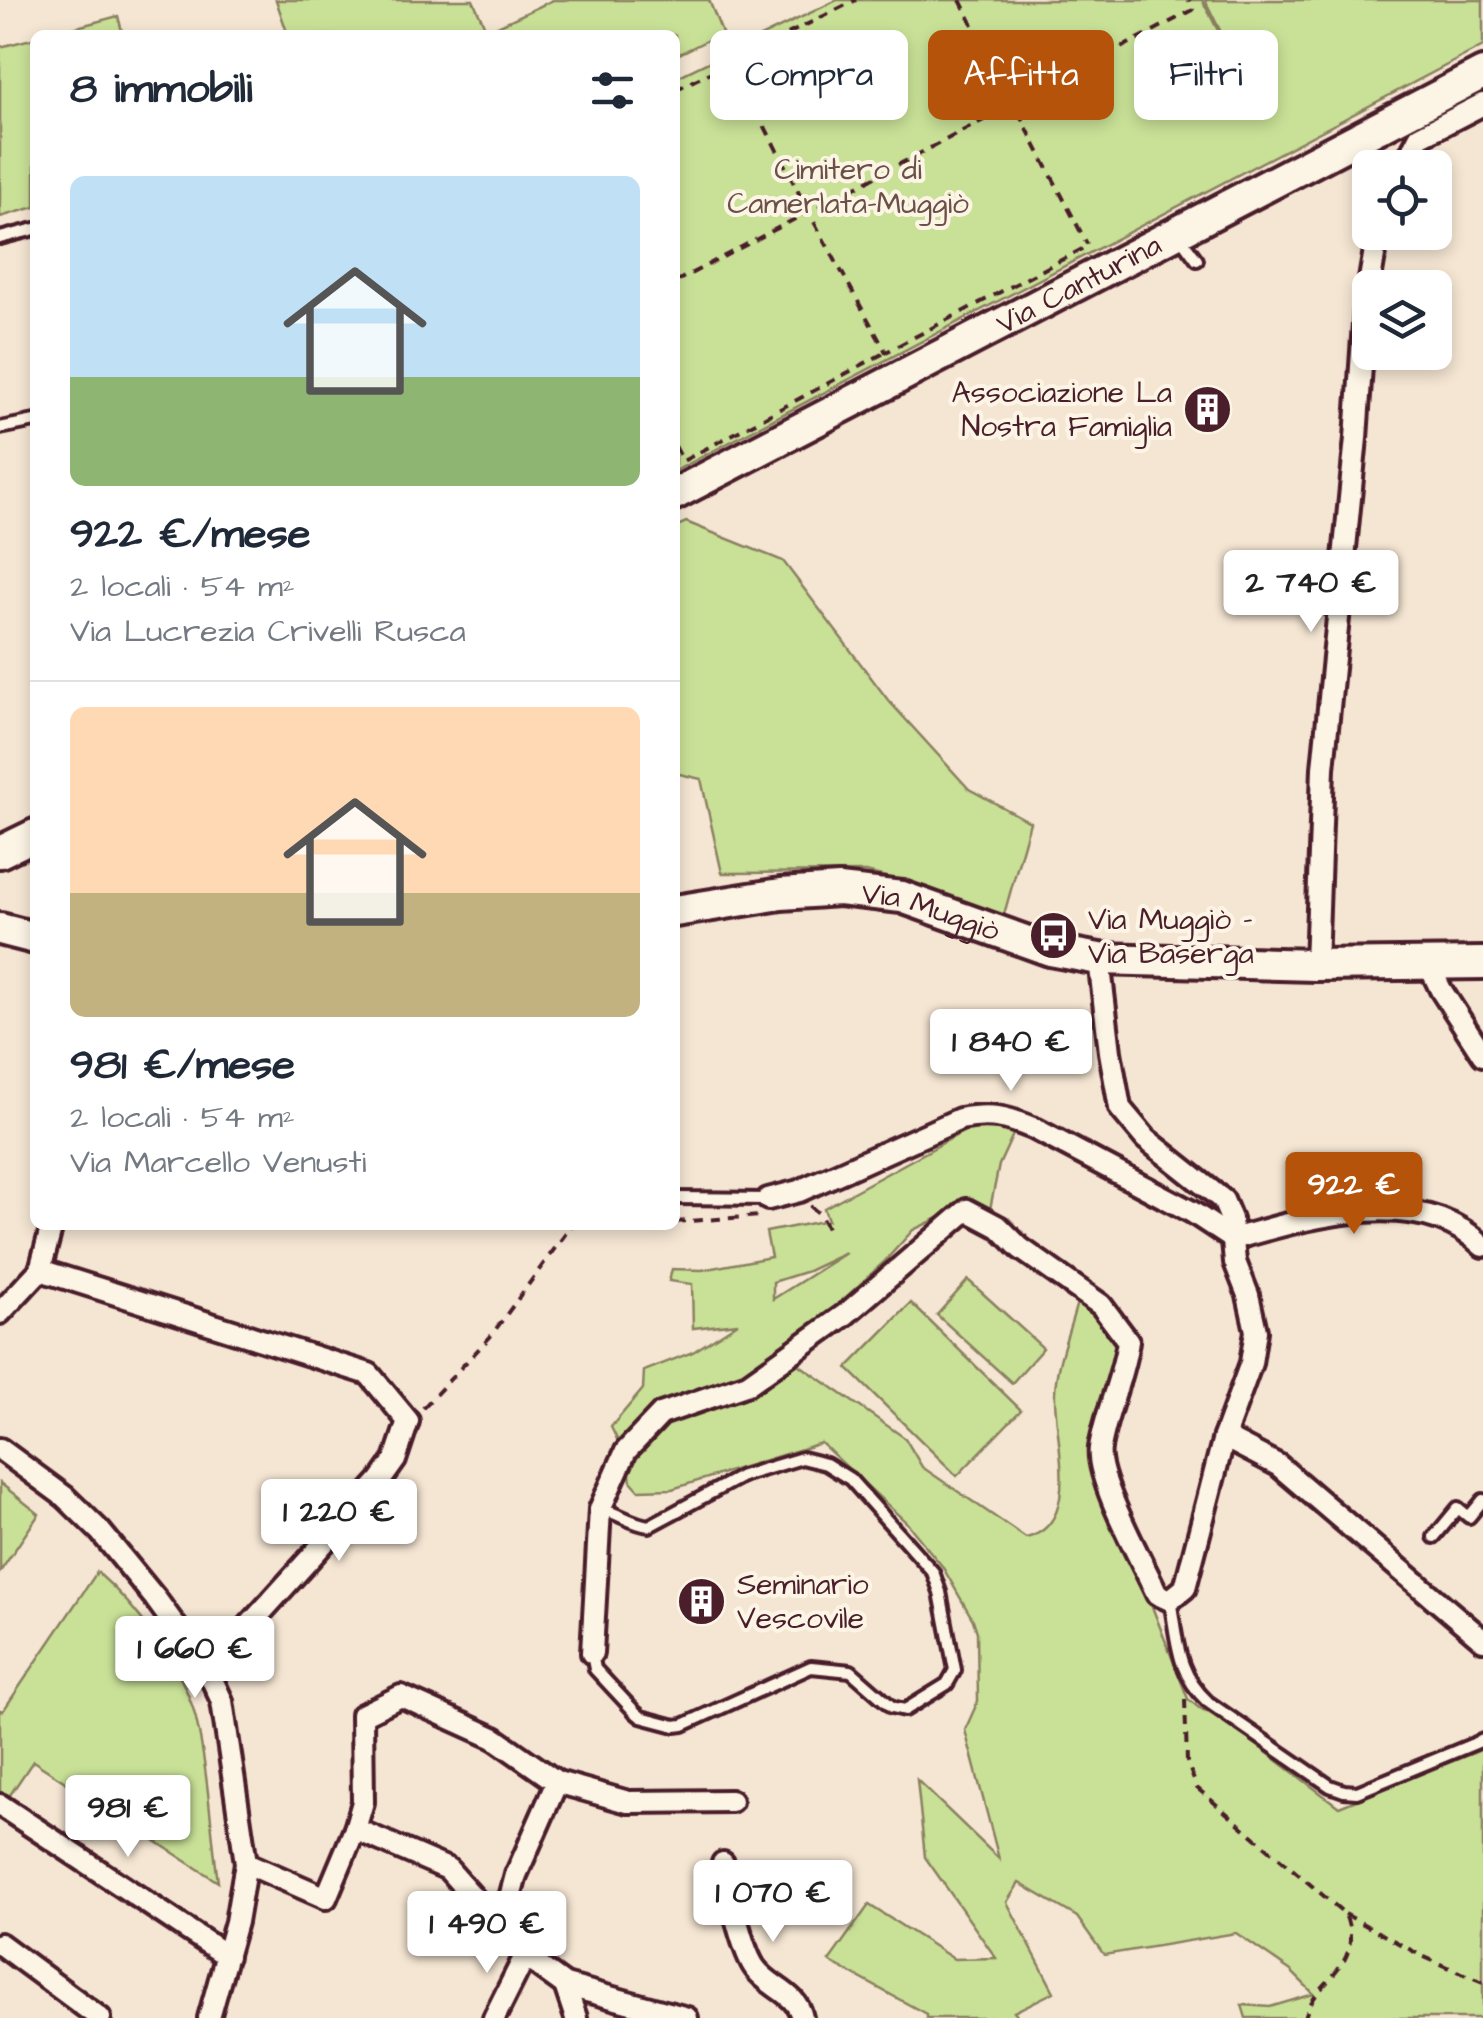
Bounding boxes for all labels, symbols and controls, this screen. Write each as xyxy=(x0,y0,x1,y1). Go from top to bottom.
chip: Compra xyxy=(710,30,908,120)
chip: Affitta xyxy=(928,30,1114,120)
chip: Filtri xyxy=(1134,30,1278,120)
text: 8 immobili xyxy=(70,61,252,119)
icon: filters xyxy=(585,63,640,118)
park label: Cimitero di Camerlata-Muggiò xyxy=(727,149,969,226)
map controls xyxy=(1352,150,1452,370)
button: locate xyxy=(1352,150,1452,250)
street label: Via Canturina xyxy=(989,224,1169,345)
icon: home xyxy=(265,241,445,421)
button: layers xyxy=(1352,270,1452,370)
place label: Associazione La Nostra Famiglia xyxy=(951,372,1172,449)
building icon: Associazione La Nostra Famiglia xyxy=(1181,383,1233,435)
text: 922 €/mese xyxy=(70,506,311,564)
pin: 2 740 € xyxy=(1219,550,1403,635)
text: 2 740 € xyxy=(1245,560,1377,605)
text: 2 locali · 54 m² xyxy=(70,564,295,609)
text: Via Lucrezia Crivelli Rusca xyxy=(70,609,466,654)
icon: home xyxy=(265,772,445,952)
street label: Via Muggiò xyxy=(859,873,1006,952)
place label: Via Muggiò - Via Baserga xyxy=(1088,899,1254,976)
bus stop icon: Via Muggiò - Via Baserga xyxy=(1027,910,1079,962)
pin: 1 840 € xyxy=(919,1009,1103,1094)
text: 1 840 € xyxy=(952,1019,1070,1064)
text: 981 €/mese xyxy=(70,1037,295,1095)
text: 2 locali · 54 m² xyxy=(70,1095,295,1140)
text: Via Marcello Venusti xyxy=(70,1140,366,1185)
pin: 922 € xyxy=(1284,1152,1424,1237)
text: 922 € xyxy=(1307,1162,1401,1207)
pin: 1 220 € xyxy=(247,1479,431,1564)
text: 1 220 € xyxy=(283,1489,395,1534)
place label: Seminario Vescovile xyxy=(737,1564,869,1640)
building icon: Seminario Vescovile xyxy=(676,1575,728,1627)
pin: 1 660 € xyxy=(103,1616,287,1701)
text: 1 660 € xyxy=(137,1626,253,1671)
pin: 981 € xyxy=(58,1775,198,1860)
text: 981 € xyxy=(87,1785,169,1830)
pin: 1 070 € xyxy=(681,1860,865,1945)
text: 1 070 € xyxy=(715,1870,831,1915)
pin: 1 490 € xyxy=(395,1891,579,1976)
text: 1 490 € xyxy=(429,1901,545,1946)

